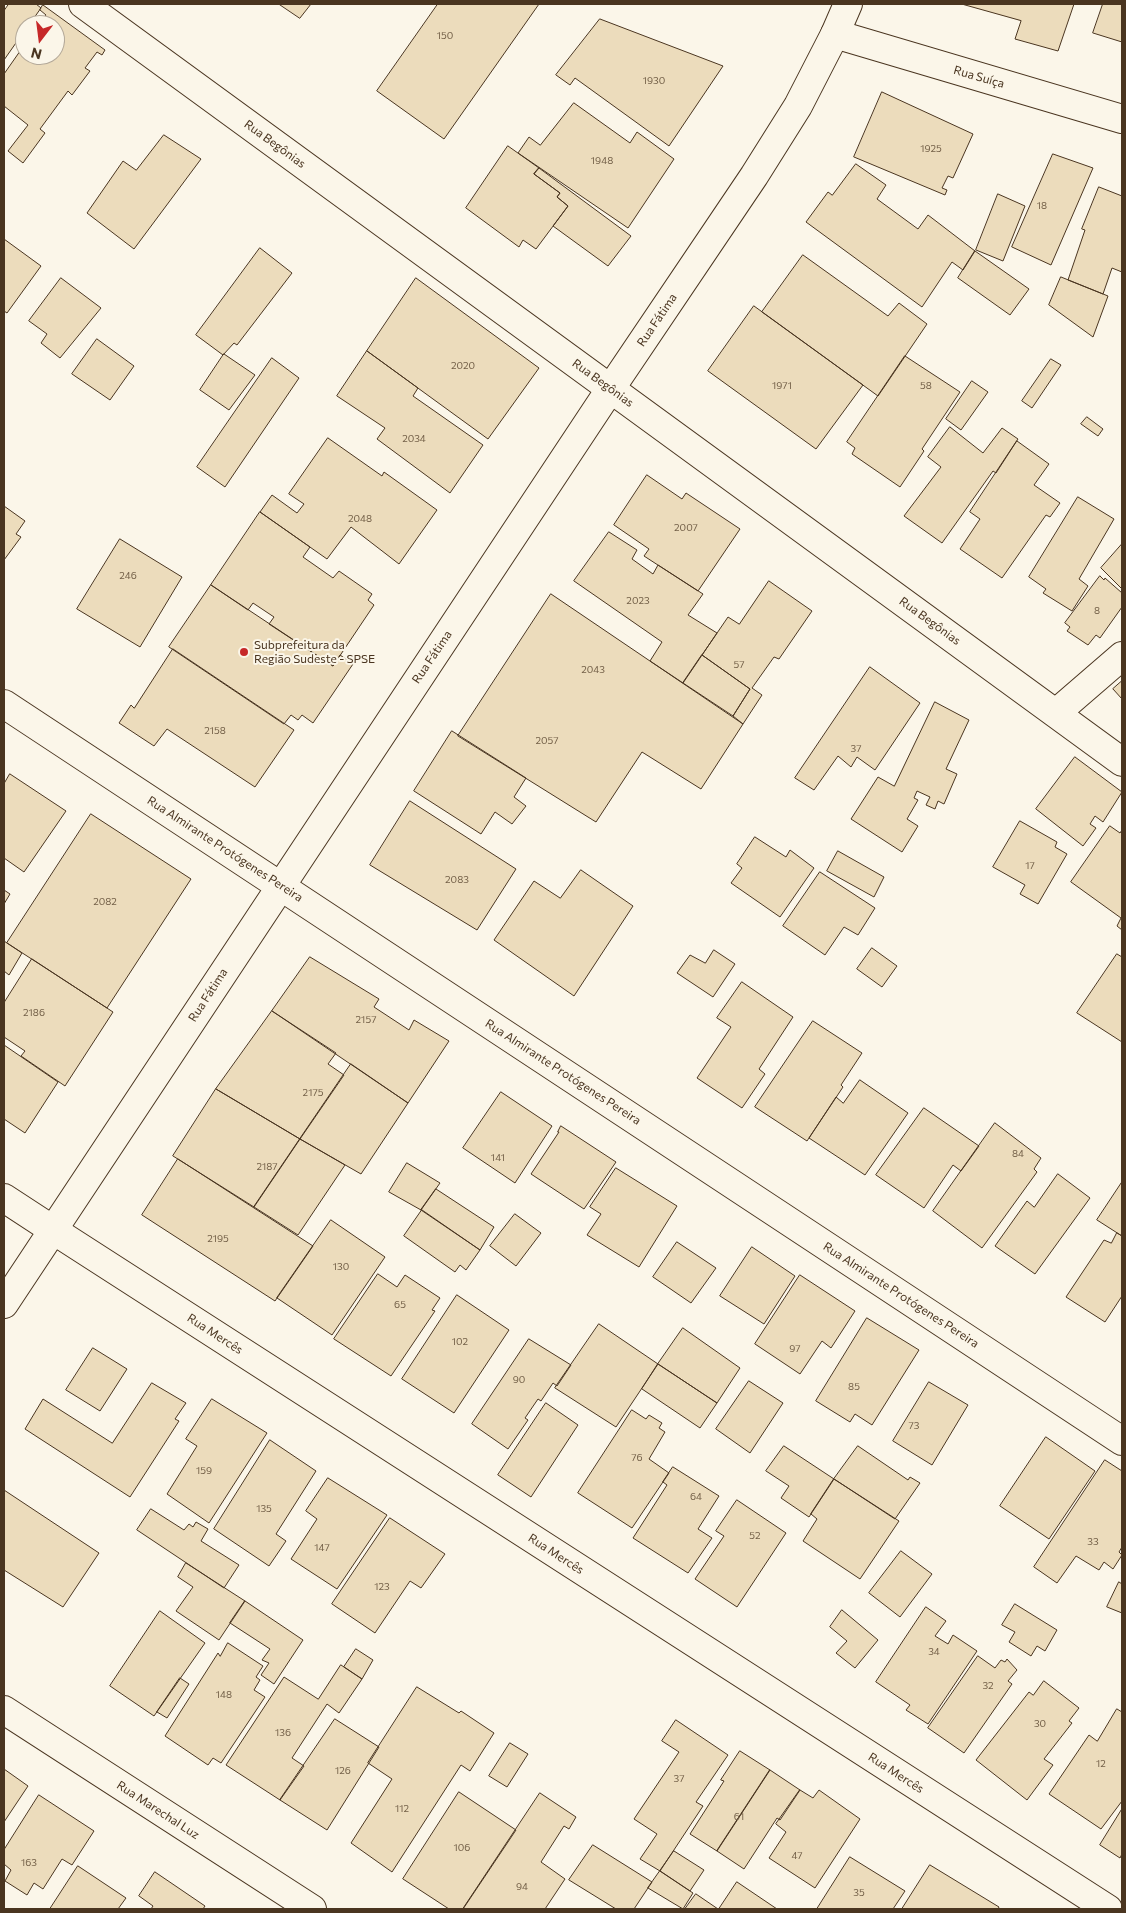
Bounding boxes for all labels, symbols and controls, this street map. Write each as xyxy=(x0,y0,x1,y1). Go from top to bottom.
north arrow xyxy=(15,15,65,65)
house number: 150 xyxy=(437,30,453,42)
text: N xyxy=(29,44,44,64)
street label: Rua Suíça xyxy=(952,63,1006,91)
house number: 1930 xyxy=(643,75,665,87)
street label: Rua Begônias xyxy=(241,117,309,171)
house number: 1925 xyxy=(920,143,942,155)
house number: 1948 xyxy=(591,155,613,167)
house number: 18 xyxy=(1037,200,1047,212)
street label: Rua Fátima xyxy=(634,291,680,349)
street label: Rua Begônias xyxy=(569,356,637,410)
house number: 2020 xyxy=(451,360,475,372)
house number: 1971 xyxy=(772,380,792,392)
house number: 58 xyxy=(920,380,932,392)
house number: 2034 xyxy=(402,433,426,445)
house number: 2048 xyxy=(348,513,372,525)
house number: 2007 xyxy=(674,522,698,534)
house number: 246 xyxy=(119,570,137,582)
street label: Rua Begônias xyxy=(896,594,964,648)
house number: 2023 xyxy=(626,595,650,607)
house number: 8 xyxy=(1094,605,1100,617)
street label: Rua Fátima xyxy=(409,628,455,686)
place label: Subprefeitura da Região Sudeste - SPSE xyxy=(254,638,375,666)
marker: Subprefeitura da Região Sudeste - SPSE xyxy=(238,646,250,658)
house number: 57 xyxy=(733,659,745,671)
house number: 2043 xyxy=(581,664,605,676)
house number: 2158 xyxy=(204,725,226,737)
house number: 2057 xyxy=(535,735,559,747)
house number: 37 xyxy=(851,743,861,755)
street label: Rua Almirante Protógenes Pereira xyxy=(144,793,306,905)
house number: 17 xyxy=(1025,860,1035,872)
house number: 2083 xyxy=(445,874,469,886)
house number: 2082 xyxy=(93,896,117,908)
street label: Rua Fátima xyxy=(185,966,231,1024)
house number: 2186 xyxy=(23,1007,45,1019)
house number: 2157 xyxy=(356,1014,376,1026)
street label: Rua Almirante Protógenes Pereira xyxy=(482,1016,644,1128)
house number: 2175 xyxy=(303,1087,323,1099)
house number: 84 xyxy=(1012,1148,1024,1160)
house number: 141 xyxy=(491,1152,505,1164)
house number: 2187 xyxy=(256,1161,278,1173)
house number: 2195 xyxy=(207,1233,229,1245)
street label: Rua Almirante Protógenes Pereira xyxy=(820,1239,982,1351)
house number: 130 xyxy=(333,1261,349,1273)
house number: 65 xyxy=(394,1299,406,1311)
street label: Rua Mercês xyxy=(185,1311,245,1357)
house number: 102 xyxy=(452,1336,468,1348)
house number: 97 xyxy=(789,1343,801,1355)
house number: 90 xyxy=(513,1374,525,1386)
house number: 85 xyxy=(848,1381,860,1393)
house number: 73 xyxy=(909,1420,919,1432)
house number: 76 xyxy=(631,1452,643,1464)
house number: 159 xyxy=(196,1465,212,1477)
house number: 64 xyxy=(690,1491,702,1503)
house number: 135 xyxy=(256,1503,272,1515)
house number: 52 xyxy=(749,1530,761,1542)
street label: Rua Mercês xyxy=(526,1531,586,1577)
house number: 33 xyxy=(1087,1536,1099,1548)
house number: 147 xyxy=(314,1542,330,1554)
house number: 123 xyxy=(374,1581,390,1593)
house number: 34 xyxy=(928,1646,940,1658)
house number: 32 xyxy=(982,1680,994,1692)
house number: 148 xyxy=(216,1689,232,1701)
house number: 30 xyxy=(1034,1718,1046,1730)
house number: 136 xyxy=(275,1727,291,1739)
street label: Rua Mercês xyxy=(866,1750,926,1796)
house number: 12 xyxy=(1096,1758,1106,1770)
house number: 126 xyxy=(335,1765,351,1777)
house number: 37 xyxy=(674,1773,684,1785)
street label: Rua Marechal Luz xyxy=(114,1778,202,1842)
house number: 112 xyxy=(395,1803,409,1815)
house number: 61 xyxy=(734,1811,744,1823)
house number: 106 xyxy=(454,1842,470,1854)
house number: 47 xyxy=(791,1850,803,1862)
house number: 163 xyxy=(21,1857,37,1869)
house number: 94 xyxy=(516,1881,528,1893)
house number: 35 xyxy=(853,1887,865,1899)

